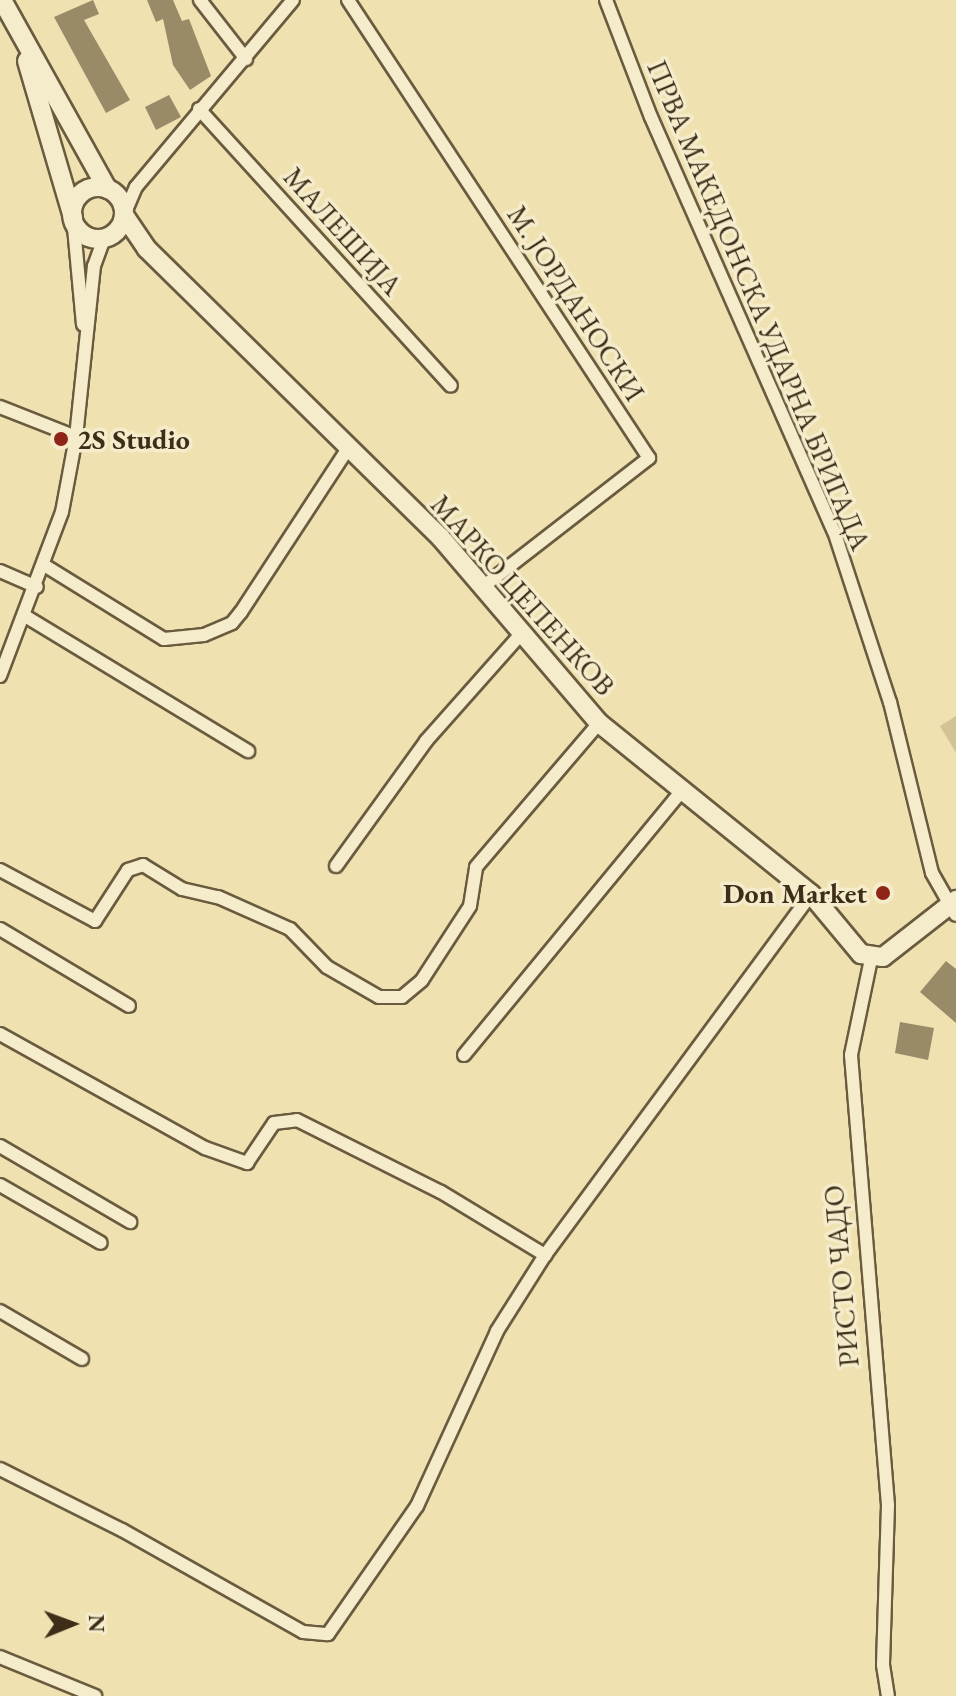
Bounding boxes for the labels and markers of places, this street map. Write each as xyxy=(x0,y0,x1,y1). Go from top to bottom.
place label: 2S Studio xyxy=(77,422,190,456)
marker: 2S Studio xyxy=(52,430,70,448)
place label: Don Market xyxy=(723,876,867,910)
marker: Don Market xyxy=(874,884,892,902)

